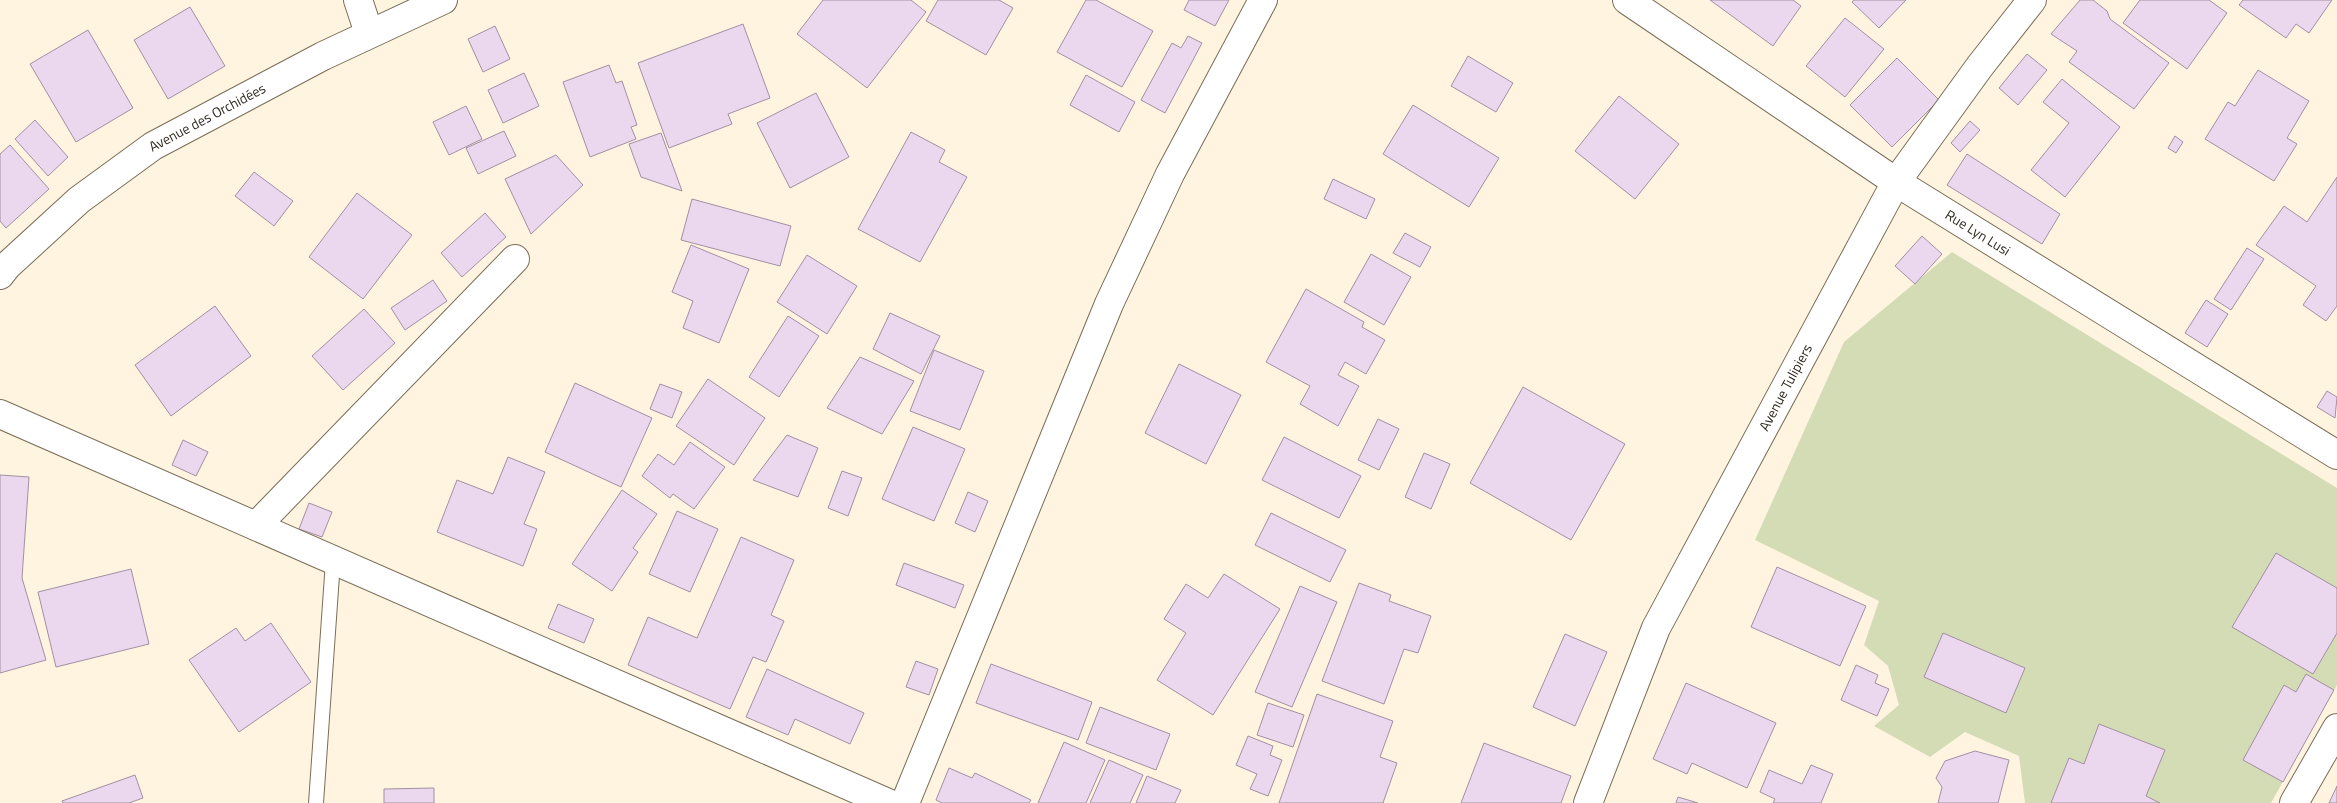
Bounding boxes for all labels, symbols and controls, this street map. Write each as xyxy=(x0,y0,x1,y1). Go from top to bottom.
street label: Avenue des Orchidées xyxy=(145,77,269,157)
street label: Rue Lyn Lusi xyxy=(1941,204,2015,260)
street label: Avenue Tulipiers xyxy=(1753,340,1817,434)

